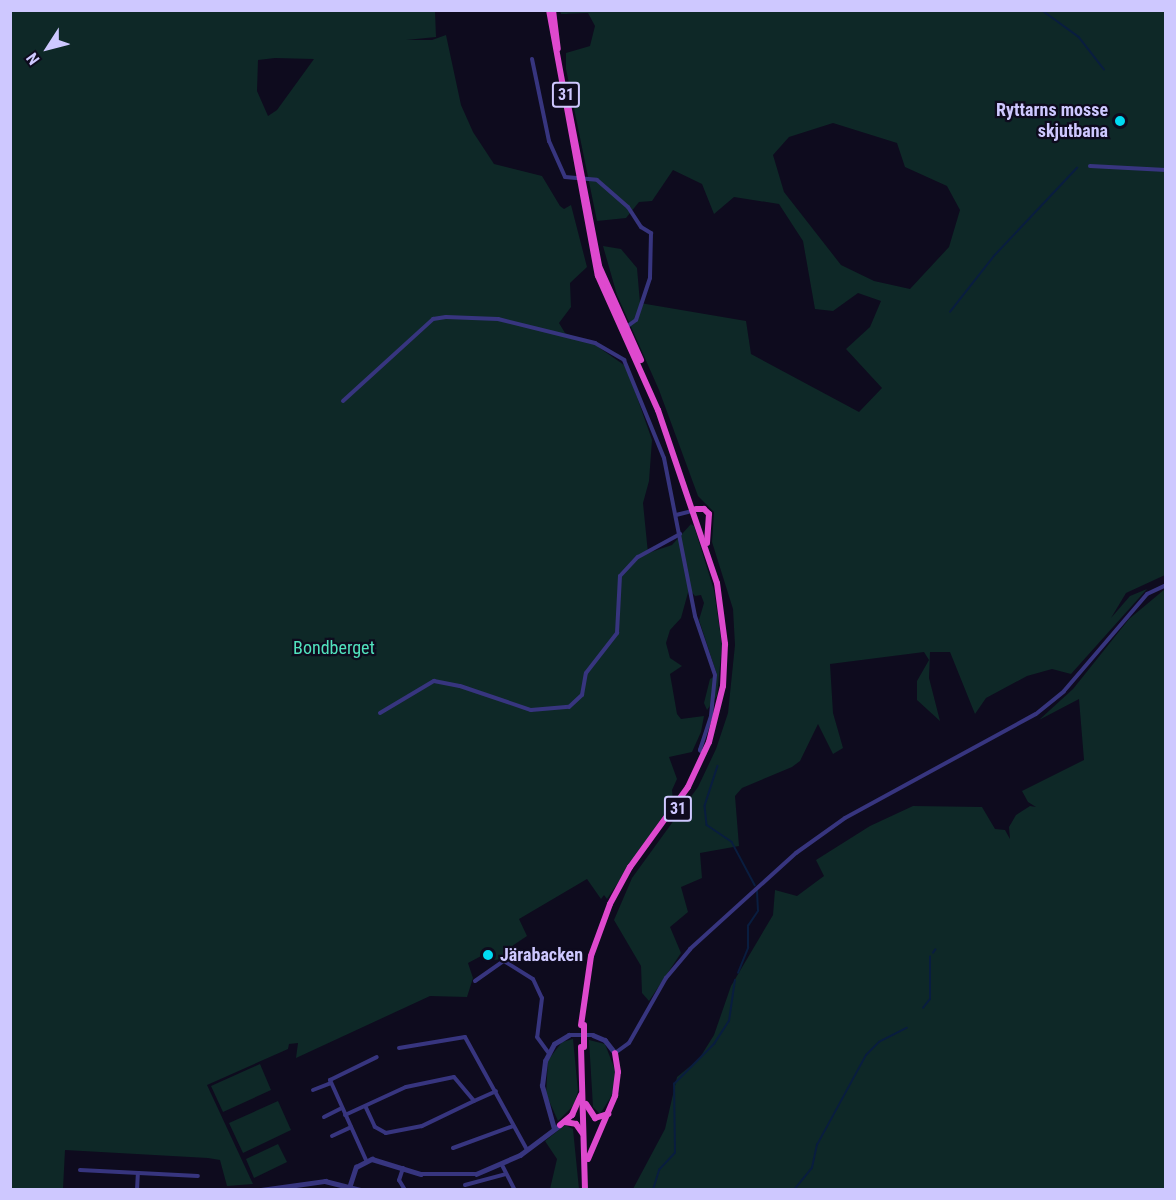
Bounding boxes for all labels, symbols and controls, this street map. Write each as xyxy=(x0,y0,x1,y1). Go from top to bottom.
north arrow xyxy=(18,18,78,78)
text: N xyxy=(22,49,44,68)
road number: 31 xyxy=(551,82,581,108)
place label: Ryttarns mosse skjutbana xyxy=(996,100,1108,142)
marker: Ryttarns mosse skjutbana xyxy=(1113,114,1127,128)
park label: Bondberget xyxy=(293,637,375,659)
road number: 31 xyxy=(663,796,693,822)
place label: Järabacken xyxy=(500,944,583,966)
marker: Järabacken xyxy=(481,948,495,962)

